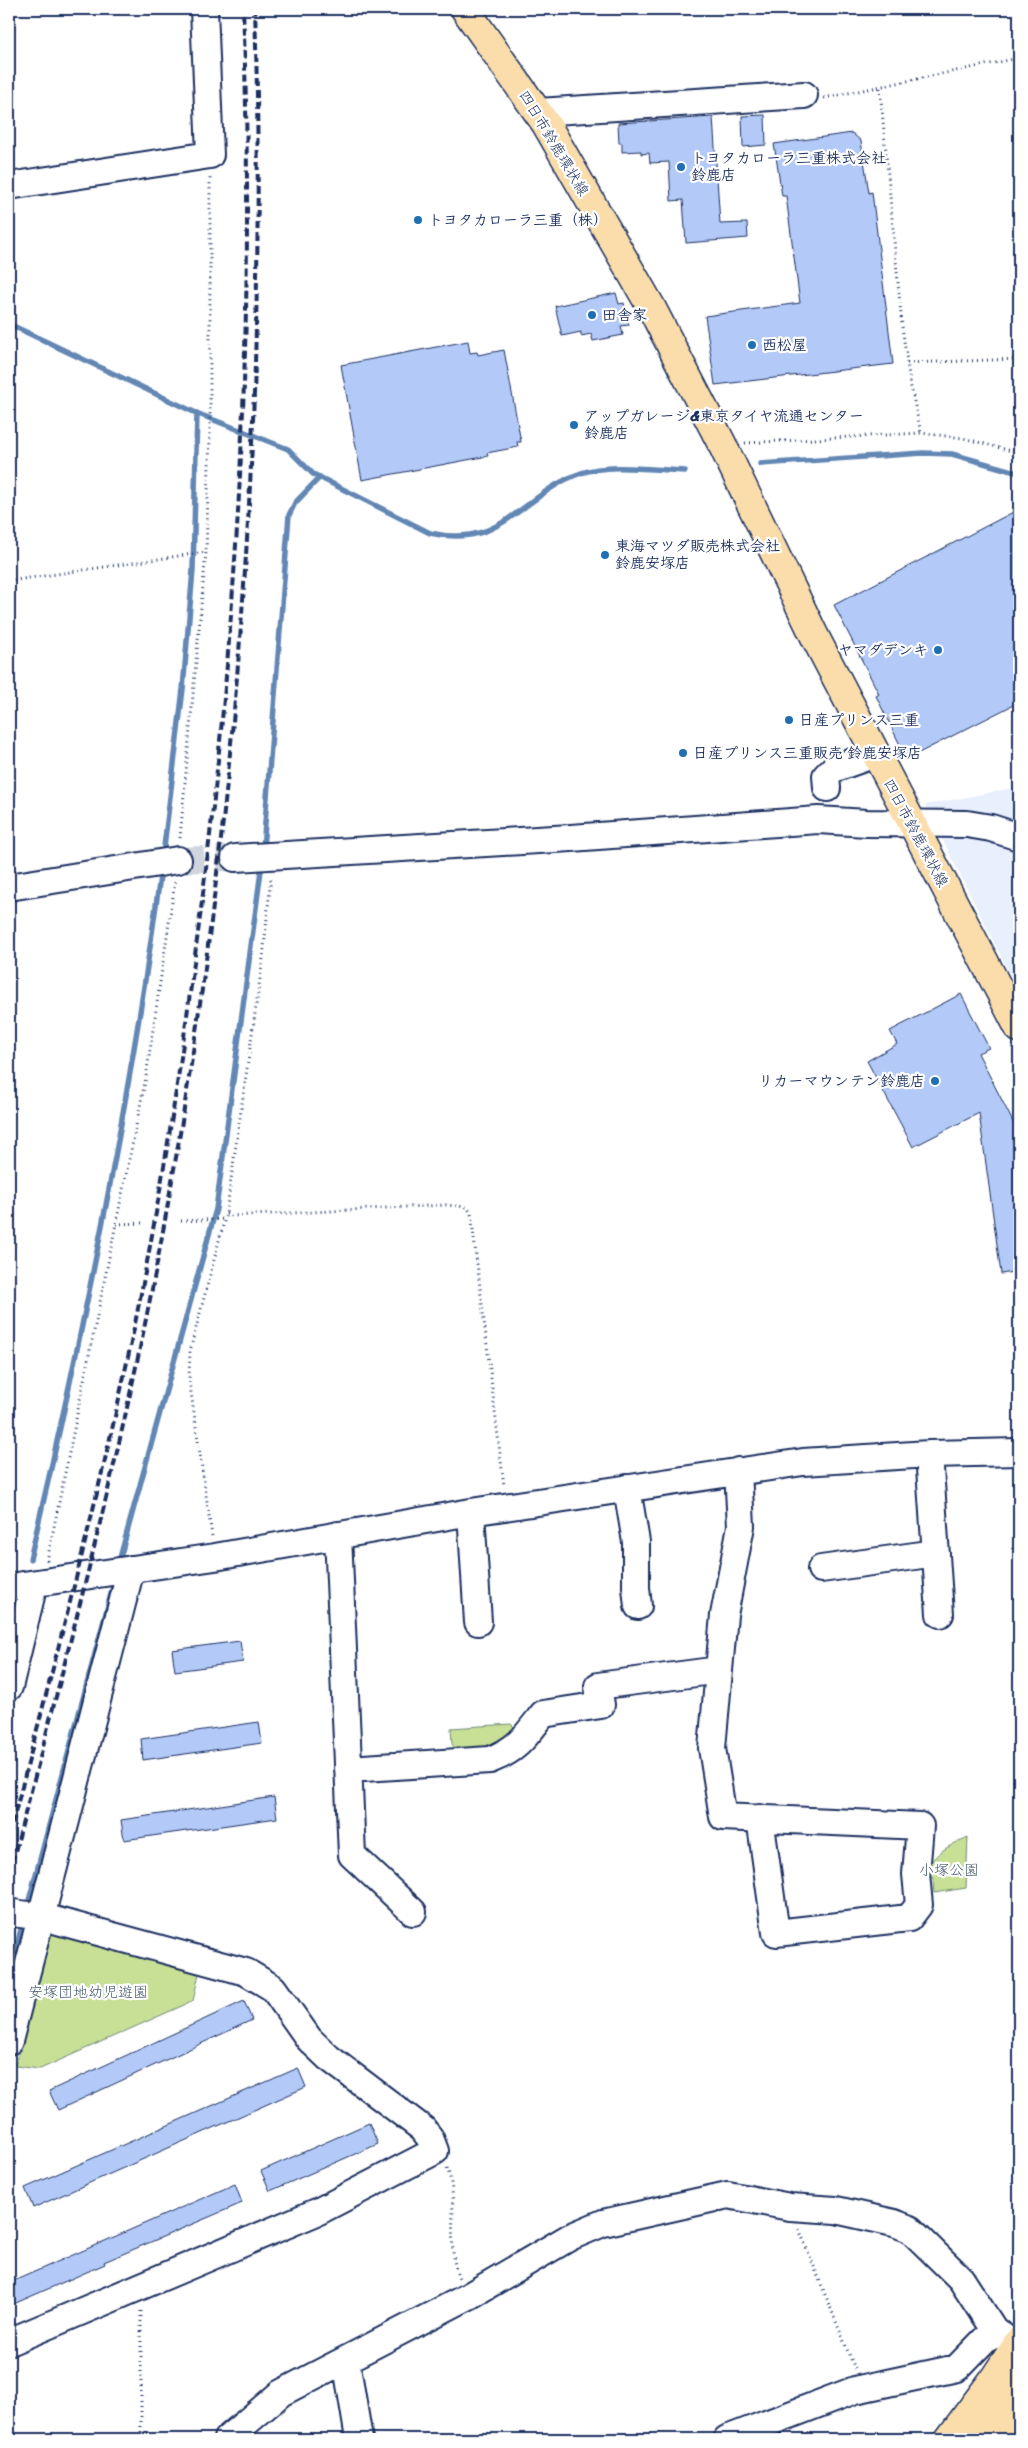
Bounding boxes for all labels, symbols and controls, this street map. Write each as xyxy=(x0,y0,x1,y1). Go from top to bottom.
street label: 四日市鈴鹿環状線 xyxy=(512,85,596,201)
place label: トヨタカローラ三重株式会社 鈴鹿店 xyxy=(691,145,886,188)
marker: トヨタカローラ三重株式会社 鈴鹿店 xyxy=(675,161,687,173)
place label: トヨタカローラ三重（株） xyxy=(428,207,608,233)
marker: トヨタカローラ三重（株） xyxy=(412,214,424,226)
place label: 田舎家 xyxy=(602,302,647,328)
marker: 田舎家 xyxy=(586,309,598,321)
place label: 西松屋 xyxy=(762,332,807,358)
marker: 西松屋 xyxy=(746,339,758,351)
place label: アップガレージ&東京タイヤ流通センター 鈴鹿店 xyxy=(584,403,864,446)
marker: アップガレージ&東京タイヤ流通センター 鈴鹿店 xyxy=(568,419,580,431)
place label: 東海マツダ販売株式会社 鈴鹿安塚店 xyxy=(615,533,780,576)
marker: 東海マツダ販売株式会社 鈴鹿安塚店 xyxy=(599,549,611,561)
place label: ヤマダデンキ xyxy=(838,637,928,663)
marker: ヤマダデンキ xyxy=(932,644,944,656)
place label: 日産プリンス三重 xyxy=(799,707,919,733)
marker: 日産プリンス三重 xyxy=(783,714,795,726)
place label: 日産プリンス三重販売 鈴鹿安塚店 xyxy=(693,740,922,766)
marker: 日産プリンス三重販売 鈴鹿安塚店 xyxy=(677,747,689,759)
street label: 四日市鈴鹿環状線 xyxy=(876,774,956,892)
place label: リカーマウンテン鈴鹿店 xyxy=(758,1068,925,1094)
marker: リカーマウンテン鈴鹿店 xyxy=(929,1075,941,1087)
park label: 小塚公園 xyxy=(919,1857,979,1883)
park label: 安塚団地幼児遊園 xyxy=(28,1979,148,2005)

